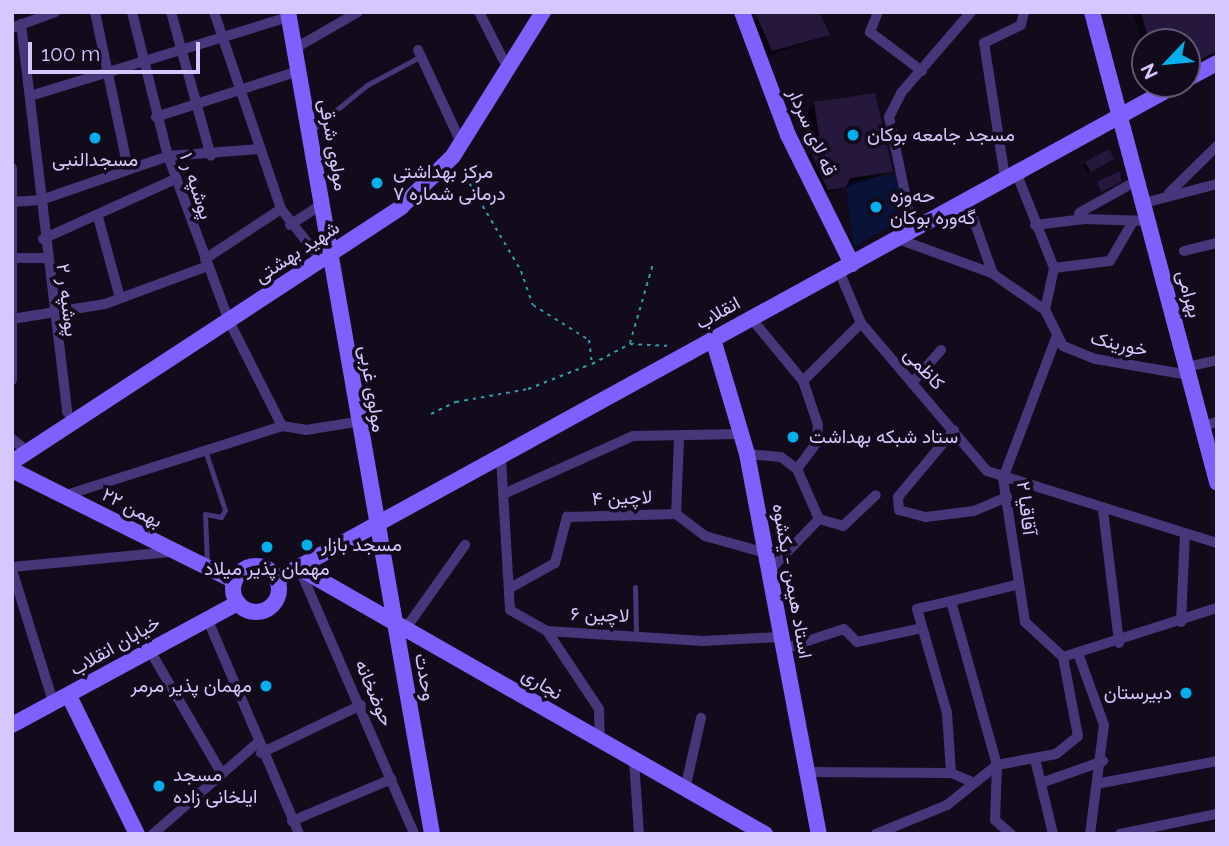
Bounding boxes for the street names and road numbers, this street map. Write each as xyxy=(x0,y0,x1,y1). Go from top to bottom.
street label: قه لای سردار xyxy=(783,85,841,179)
street label: مولوی شرقی xyxy=(314,97,352,193)
street label: ۱ پوشپه ر xyxy=(175,150,217,222)
street label: شهید بهشتی xyxy=(250,216,344,288)
street label: پوشپه ر ۲ xyxy=(51,262,83,338)
street label: بهرامی xyxy=(1172,268,1206,320)
street label: انقلاب xyxy=(692,292,744,334)
street label: خورینک xyxy=(1088,326,1150,362)
street label: کاظمی xyxy=(899,343,949,395)
street label: مولوی غربی xyxy=(354,344,390,434)
street label: آقاقیا ۲ xyxy=(1011,480,1041,536)
street label: ۲۲ بهمن xyxy=(98,483,166,533)
street label: لاچین ۴ xyxy=(591,486,653,510)
street label: استاد هیمن - یکشوه xyxy=(767,502,817,660)
street label: لاچین ۶ xyxy=(570,603,630,627)
street label: خیابان انقلاب xyxy=(66,611,164,681)
street label: وحدت xyxy=(410,651,440,703)
street label: حوضخانه xyxy=(350,656,398,730)
street label: نجاری xyxy=(518,663,566,705)

